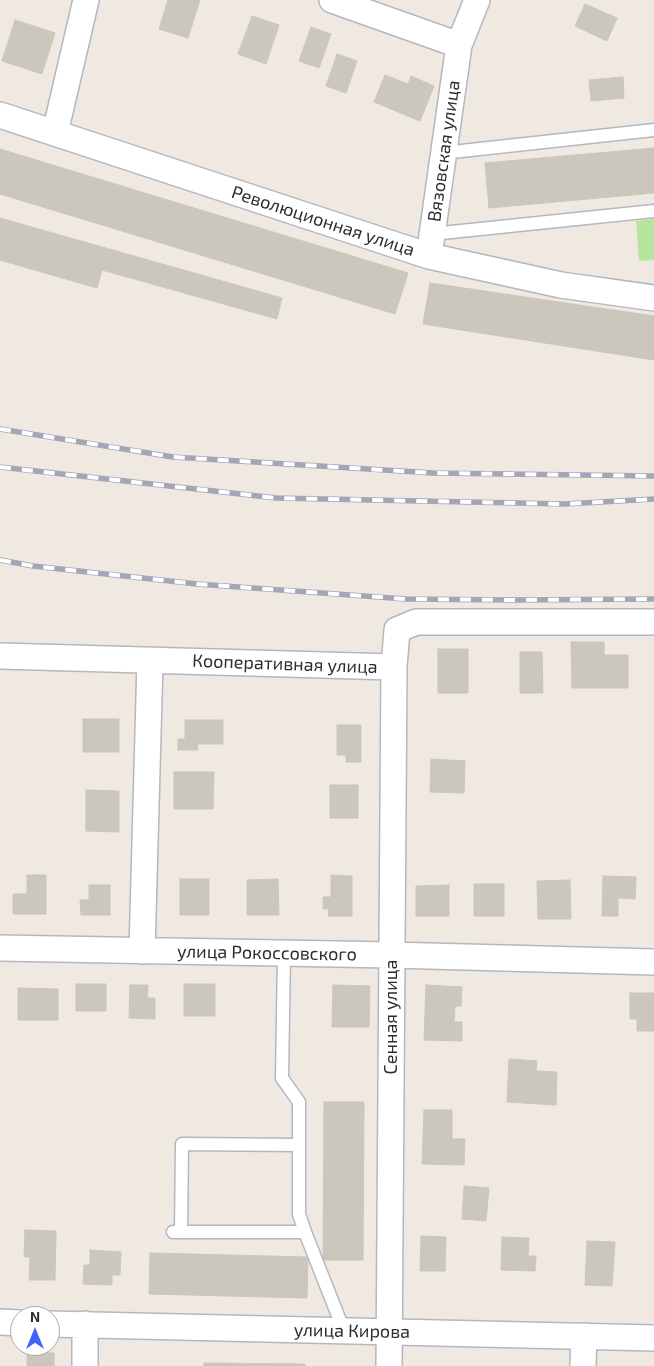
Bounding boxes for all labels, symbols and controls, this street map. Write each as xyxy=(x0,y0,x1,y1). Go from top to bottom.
street label: Вязовская улица xyxy=(423,79,465,223)
street label: Революционная улица xyxy=(229,181,417,261)
street label: Кооперативная улица xyxy=(192,650,378,678)
street label: улица Рокоссовского xyxy=(177,941,357,965)
street label: Сенная улица xyxy=(380,960,402,1074)
north arrow xyxy=(10,1306,60,1356)
text: N xyxy=(30,1308,40,1325)
street label: улица Кирова xyxy=(294,1319,410,1343)

